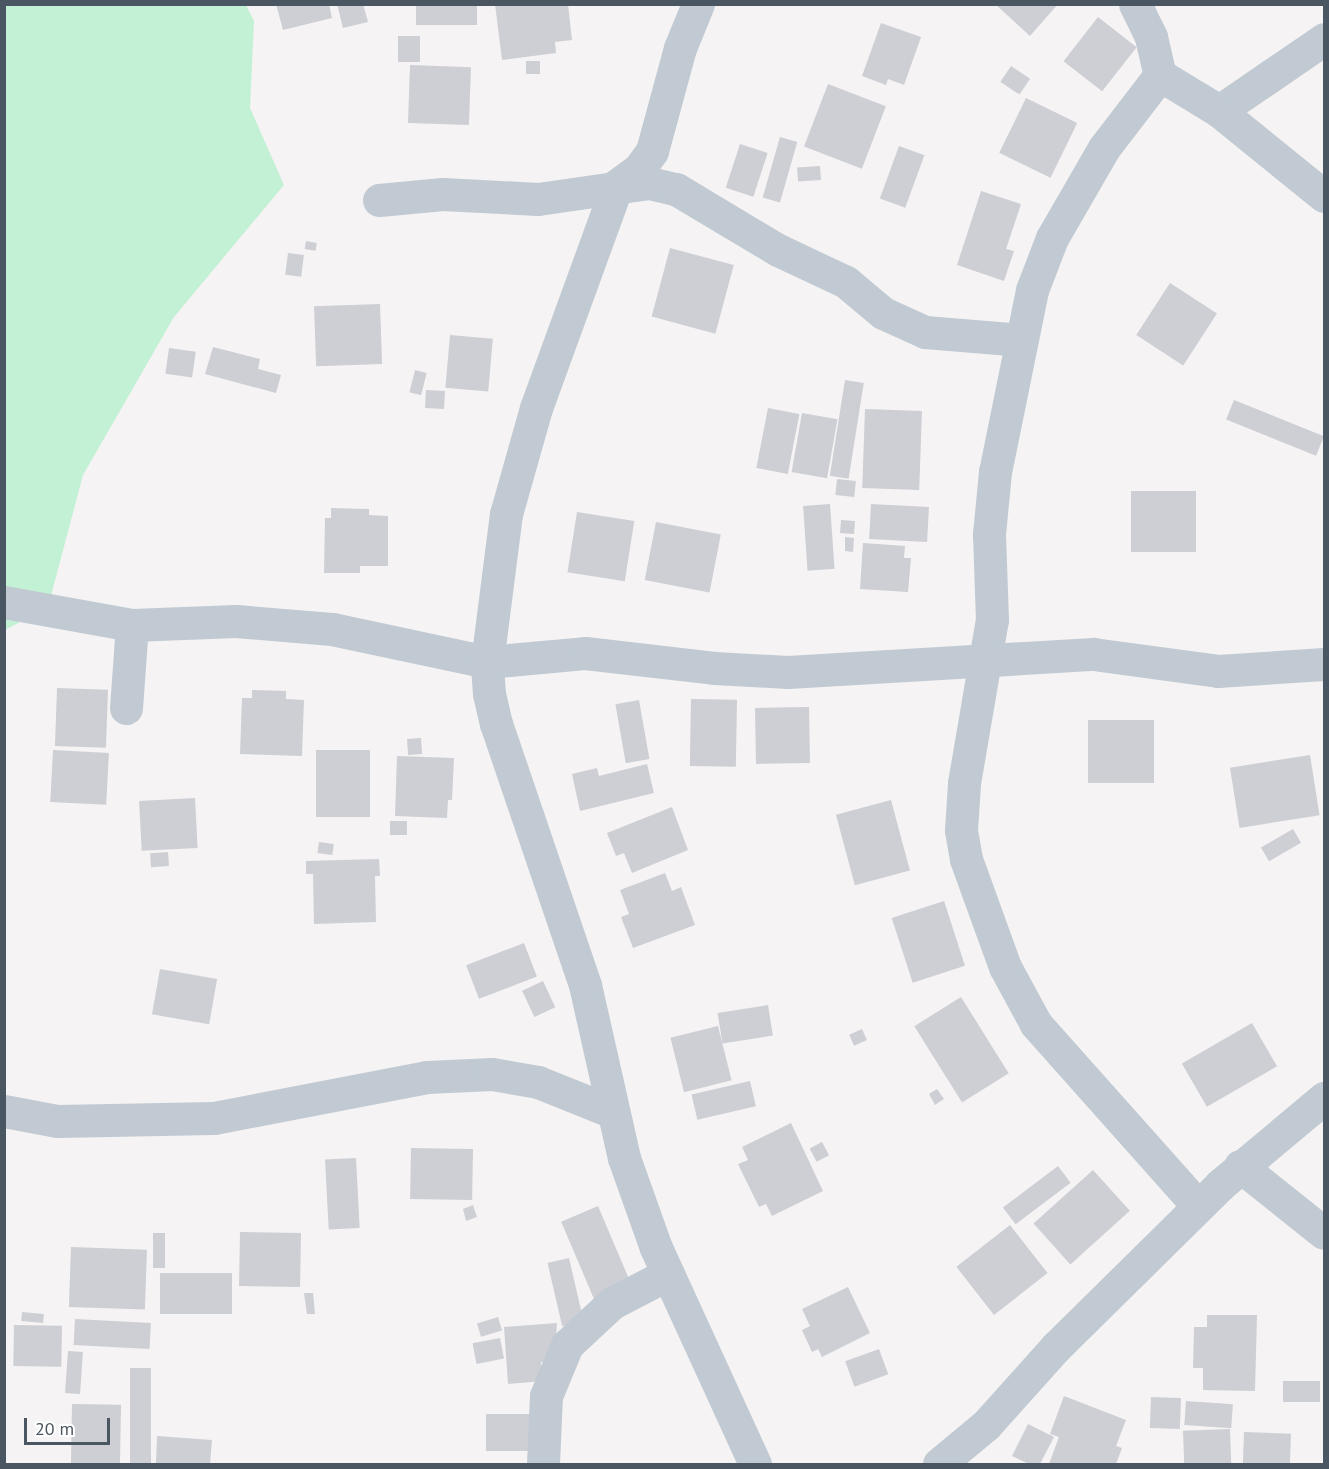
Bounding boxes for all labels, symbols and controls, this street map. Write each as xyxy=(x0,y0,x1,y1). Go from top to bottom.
scale bar xyxy=(27,1406,112,1444)
text: 20 m xyxy=(35,1417,74,1440)

